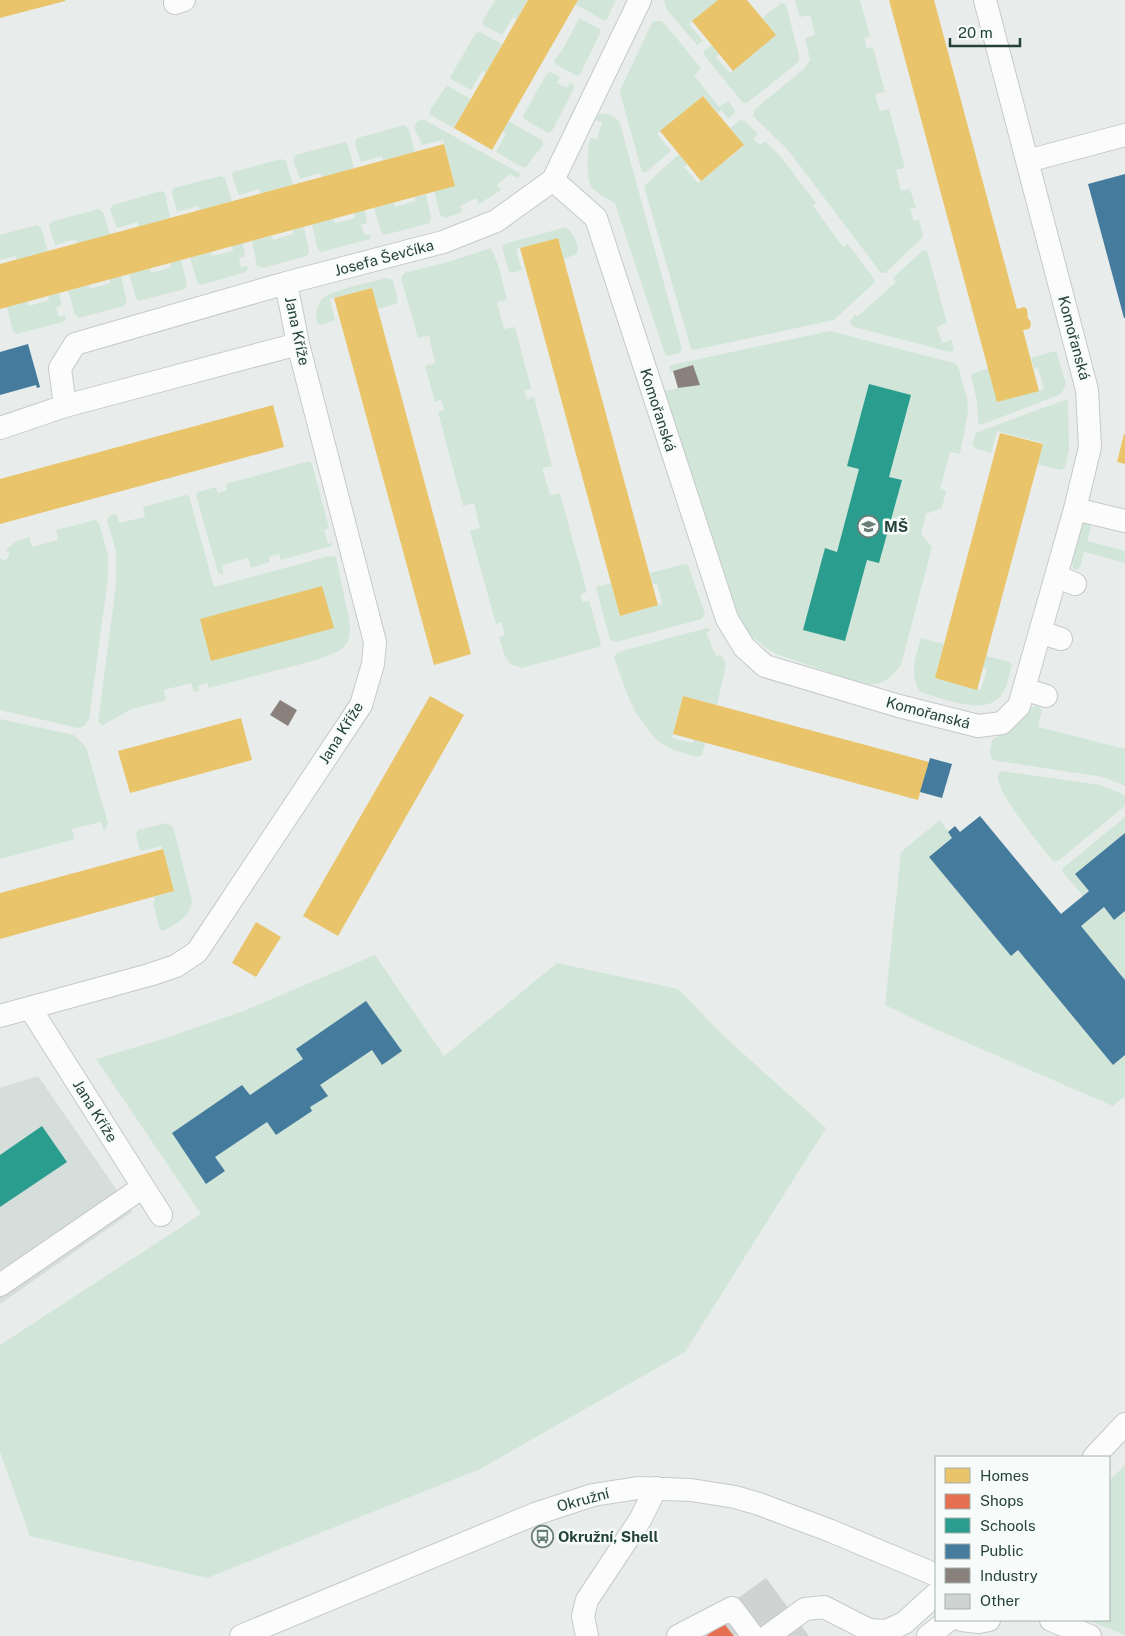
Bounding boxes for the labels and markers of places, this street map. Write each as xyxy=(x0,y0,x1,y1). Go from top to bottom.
school or university icon: MŠ xyxy=(856,515,880,539)
place label: MŠ xyxy=(884,518,908,535)
bus stop icon: Okružní, Shell xyxy=(530,1525,554,1549)
place label: Okružní, Shell xyxy=(558,1528,658,1545)

